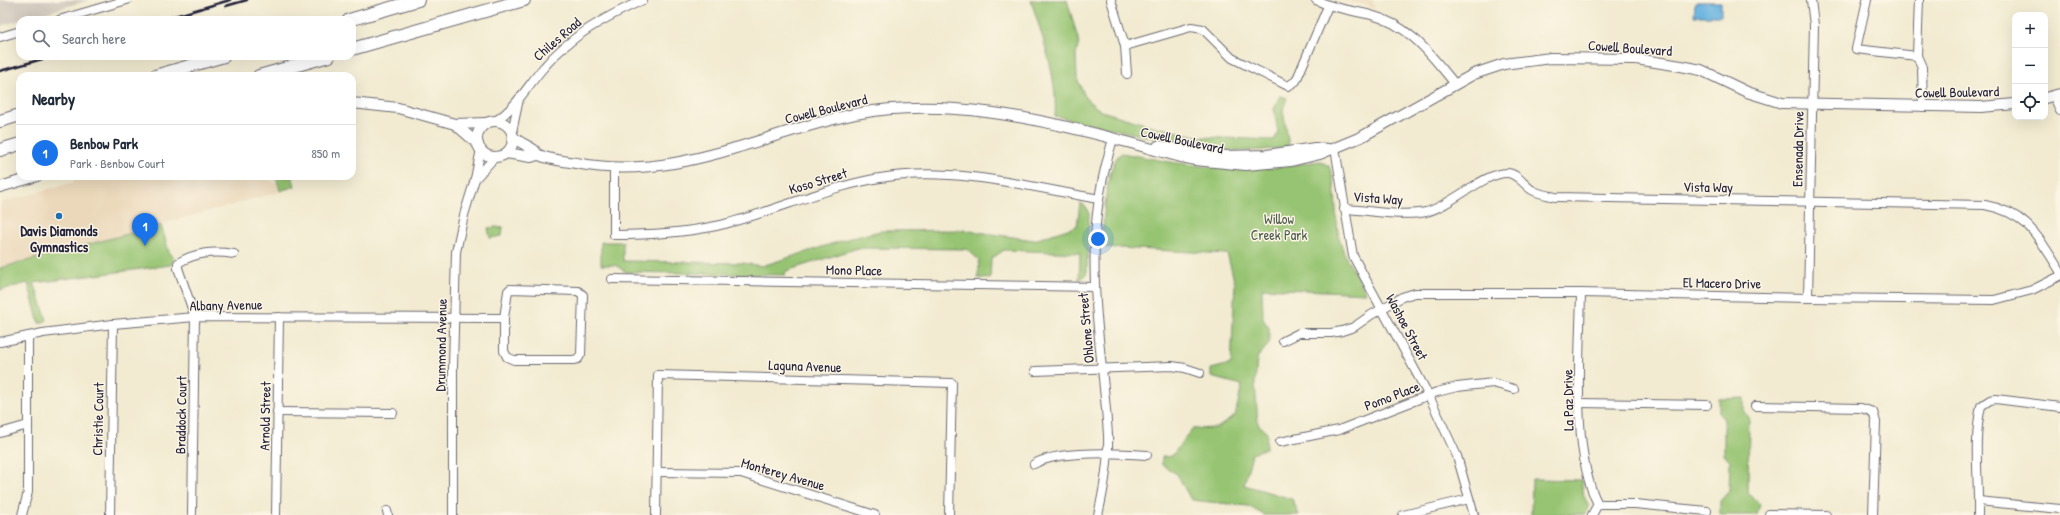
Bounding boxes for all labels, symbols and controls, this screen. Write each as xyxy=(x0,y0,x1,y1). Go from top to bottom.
street label: Chiles Road xyxy=(529,12,585,65)
map controls xyxy=(2012,12,2048,120)
button: + xyxy=(2012,12,2048,48)
search box xyxy=(16,16,356,60)
icon: search xyxy=(30,27,52,49)
text: Search here xyxy=(62,28,126,49)
street label: Cowell Boulevard xyxy=(1587,35,1673,60)
button: − xyxy=(2012,48,2048,84)
street label: Cowell Boulevard xyxy=(1915,81,2000,102)
button: locate xyxy=(2012,84,2048,120)
text: Nearby xyxy=(32,87,75,110)
street label: Cowell Boulevard xyxy=(783,89,870,128)
street label: Ensenada Drive xyxy=(1787,110,1808,187)
street label: Cowell Boulevard xyxy=(1139,121,1226,158)
text: Benbow Park xyxy=(70,133,138,154)
text: 1 xyxy=(43,144,47,162)
text: 850 m xyxy=(311,144,340,162)
text: Park · Benbow Court xyxy=(70,154,165,172)
street label: Koso Street xyxy=(786,163,849,198)
street label: Vista Way xyxy=(1683,177,1733,197)
street label: Vista Way xyxy=(1352,186,1404,210)
park label: Willow Creek Park xyxy=(1251,209,1308,244)
marker: Davis Diamonds Gymnastics xyxy=(54,211,64,221)
pin: 1 xyxy=(132,213,158,246)
place label: Davis Diamonds Gymnastics xyxy=(20,221,98,258)
your location xyxy=(1088,229,1108,249)
street label: Mono Place xyxy=(826,260,883,279)
street label: El Macero Drive xyxy=(1683,272,1762,293)
street label: Washoe Street xyxy=(1382,290,1433,363)
street label: Ohlone Street xyxy=(1073,292,1098,364)
street label: Albany Avenue xyxy=(189,294,263,316)
street label: Drummond Avenue xyxy=(430,298,451,392)
street label: Laguna Avenue xyxy=(768,355,842,377)
street label: La Paz Drive xyxy=(1557,369,1578,431)
street label: Braddock Court xyxy=(170,376,191,454)
street label: Pomo Place xyxy=(1361,376,1423,415)
street label: Arnold Street xyxy=(254,381,275,451)
street label: Christie Court xyxy=(87,382,108,456)
street label: Monterey Avenue xyxy=(739,452,828,496)

